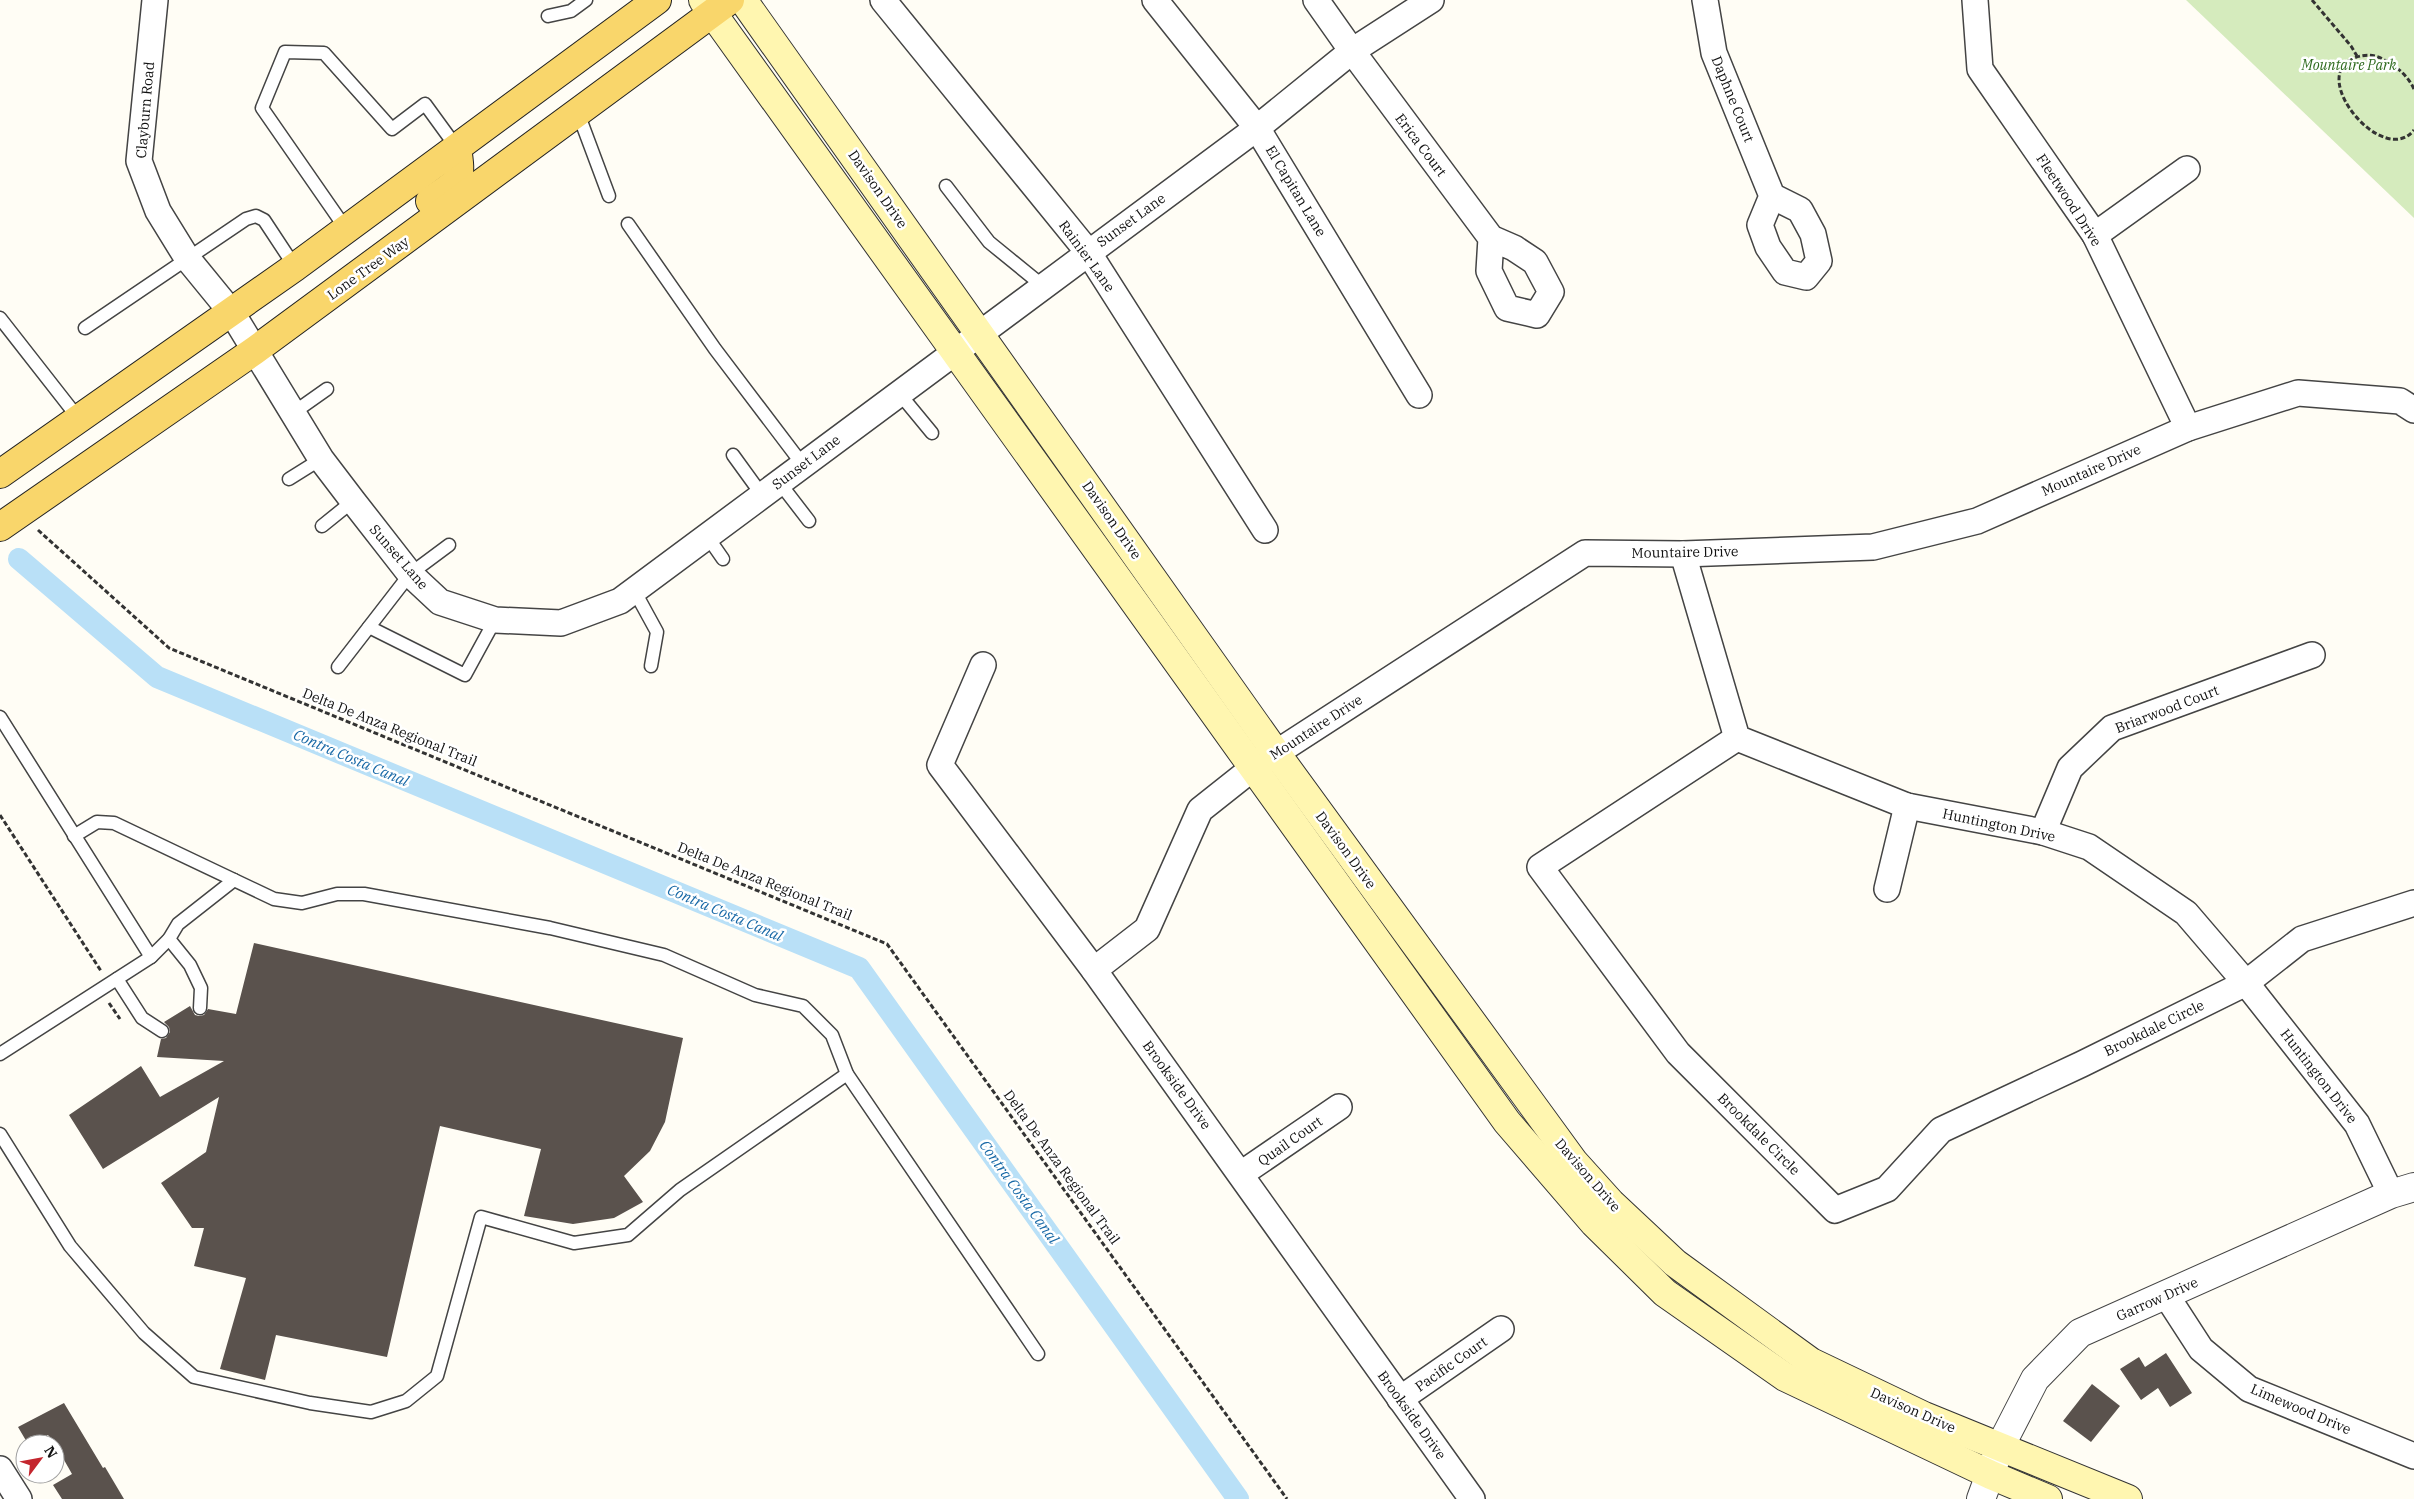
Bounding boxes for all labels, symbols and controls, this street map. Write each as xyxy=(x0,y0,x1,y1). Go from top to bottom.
street label: Daphne Court xyxy=(1708,53,1758,145)
park label: Mountaire Park xyxy=(2300,56,2397,74)
street label: Clayburn Road xyxy=(132,60,158,159)
street label: Erica Court xyxy=(1391,110,1451,180)
street label: El Capitan Lane xyxy=(1262,142,1330,240)
street label: Davison Drive xyxy=(844,146,912,232)
street label: Fleetwood Drive xyxy=(2032,150,2106,250)
street label: Sunset Lane xyxy=(1093,189,1169,251)
street label: Rainier Lane xyxy=(1055,217,1119,295)
street label: Lone Tree Way xyxy=(323,232,413,304)
street label: Sunset Lane xyxy=(768,431,844,493)
street label: Mountaire Drive xyxy=(2038,440,2144,500)
street label: Davison Drive xyxy=(1078,477,1146,563)
street label: Sunset Lane xyxy=(366,521,432,593)
street label: Mountaire Drive xyxy=(1631,542,1739,562)
street label: Briarwood Court xyxy=(2113,681,2221,737)
street label: Delta De Anza Regional Trail xyxy=(300,684,480,770)
street label: Mountaire Drive xyxy=(1266,690,1366,764)
water label: Contra Costa Canal xyxy=(291,725,412,791)
street label: Huntington Drive xyxy=(1941,804,2057,846)
street label: Davison Drive xyxy=(1312,808,1380,892)
street label: Delta De Anza Regional Trail xyxy=(675,838,855,924)
water label: Contra Costa Canal xyxy=(665,880,786,946)
street label: Brookdale Circle xyxy=(2101,996,2207,1060)
street label: Huntington Drive xyxy=(2277,1025,2361,1127)
street label: Brookside Drive xyxy=(1139,1037,1215,1133)
street label: Delta De Anza Regional Trail xyxy=(1000,1086,1124,1248)
street label: Brookdale Circle xyxy=(1714,1089,1804,1179)
street label: Quail Court xyxy=(1254,1112,1326,1170)
street label: Davison Drive xyxy=(1551,1135,1625,1215)
water label: Contra Costa Canal xyxy=(975,1136,1064,1248)
street label: Garrow Drive xyxy=(2113,1273,2201,1325)
street label: Pacific Court xyxy=(1411,1333,1491,1395)
street label: Brookside Drive xyxy=(1374,1367,1450,1463)
street label: Limewood Drive xyxy=(2248,1380,2354,1438)
street label: Davison Drive xyxy=(1868,1383,1958,1437)
north arrow xyxy=(15,1434,65,1484)
text: N xyxy=(40,1443,62,1462)

